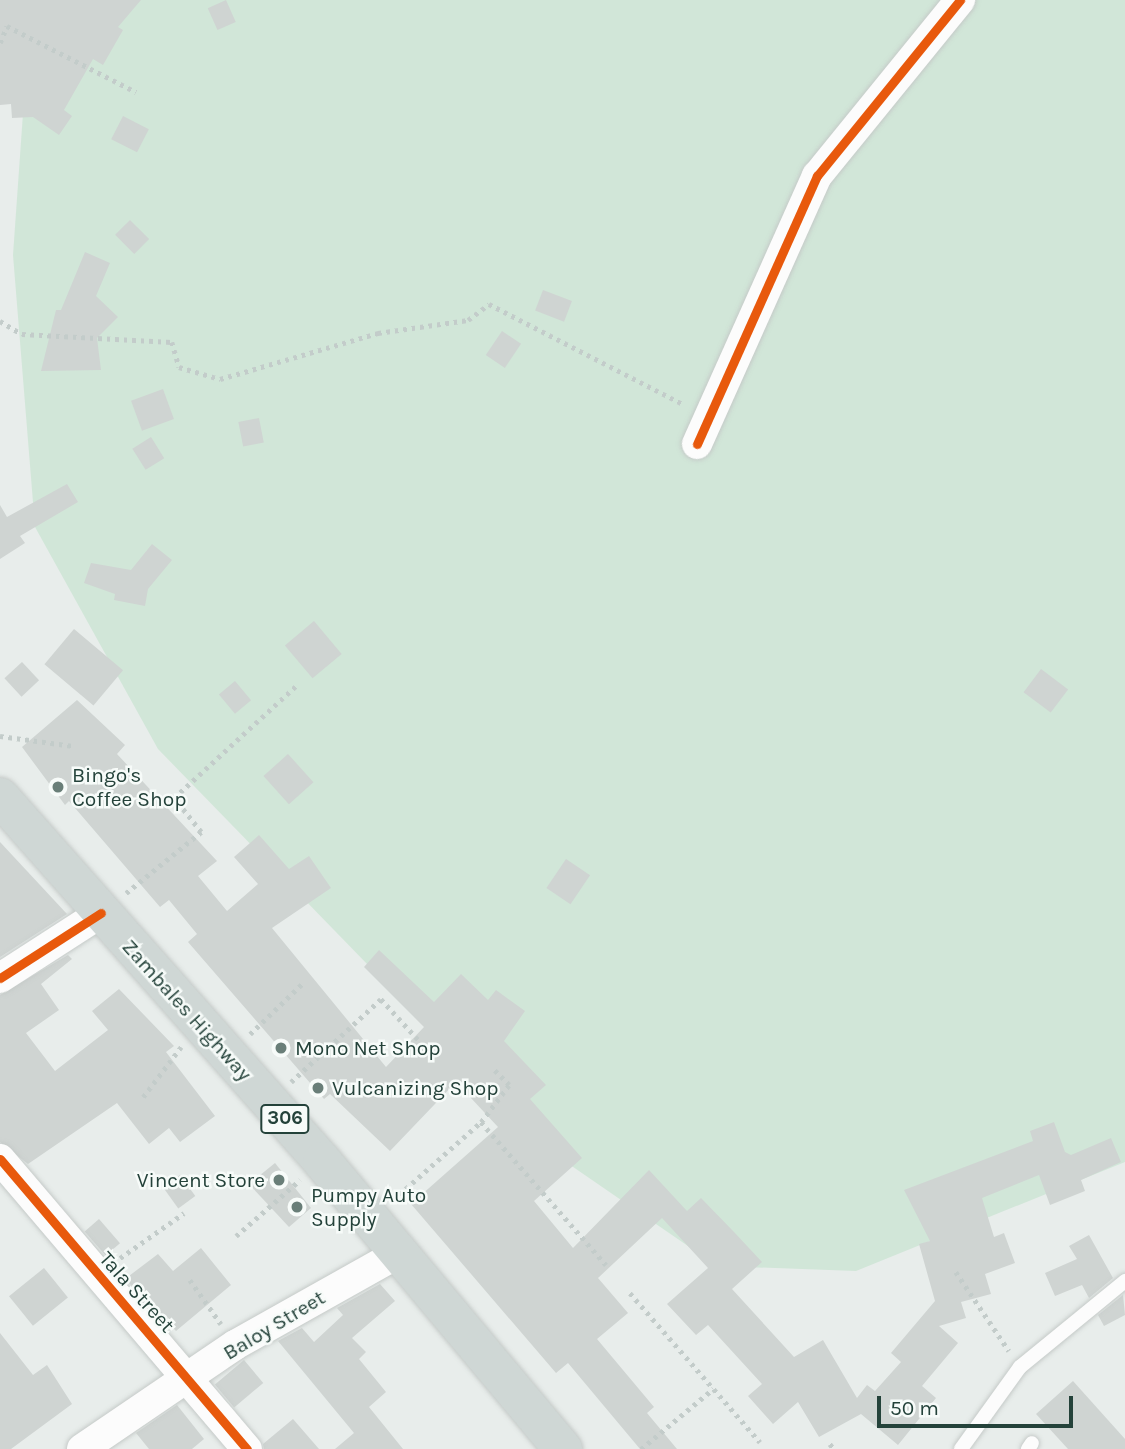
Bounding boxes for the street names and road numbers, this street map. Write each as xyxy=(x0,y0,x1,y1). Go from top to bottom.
street label: Zambales Highway xyxy=(117,934,257,1086)
road number: 306 xyxy=(259,1104,311,1134)
street label: Tala Street xyxy=(94,1246,180,1338)
street label: Baloy Street xyxy=(218,1285,330,1365)

